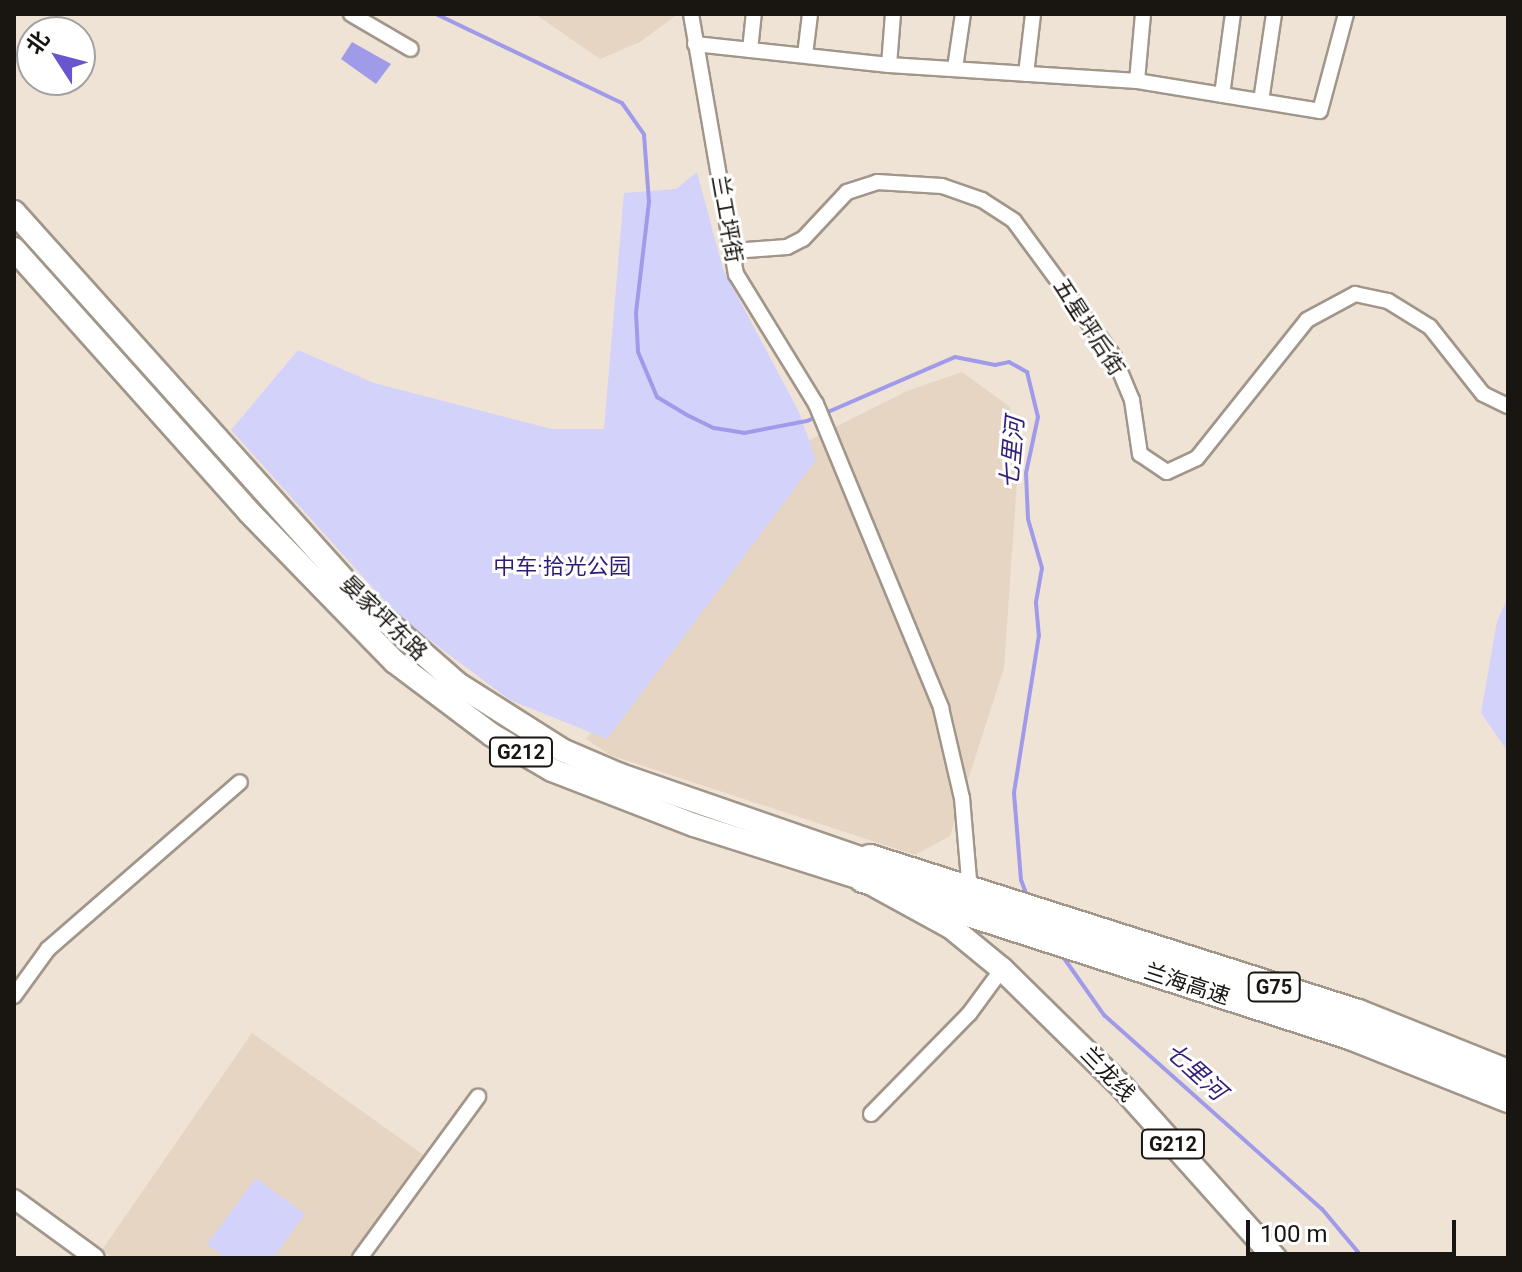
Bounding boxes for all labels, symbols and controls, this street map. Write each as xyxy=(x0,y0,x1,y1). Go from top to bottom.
north arrow xyxy=(16,16,96,96)
text: 北 xyxy=(21,27,54,59)
street label: 兰工坪街 xyxy=(706,173,748,265)
street label: 五星坪后街 xyxy=(1048,274,1130,380)
water label: 七里河 xyxy=(996,416,1030,490)
park label: 中车·拾光公园 xyxy=(493,554,631,580)
street label: 晏家坪东路 xyxy=(335,570,433,666)
road number: G212 xyxy=(487,736,555,768)
street label: 兰海高速 xyxy=(1141,958,1233,1010)
road number: G75 xyxy=(1246,971,1302,1003)
water label: 七里河 xyxy=(1159,1037,1231,1107)
street label: 兰龙线 xyxy=(1076,1041,1140,1107)
road number: G212 xyxy=(1139,1128,1207,1160)
scale bar xyxy=(1250,1204,1460,1254)
text: 100 m xyxy=(1260,1220,1327,1248)

